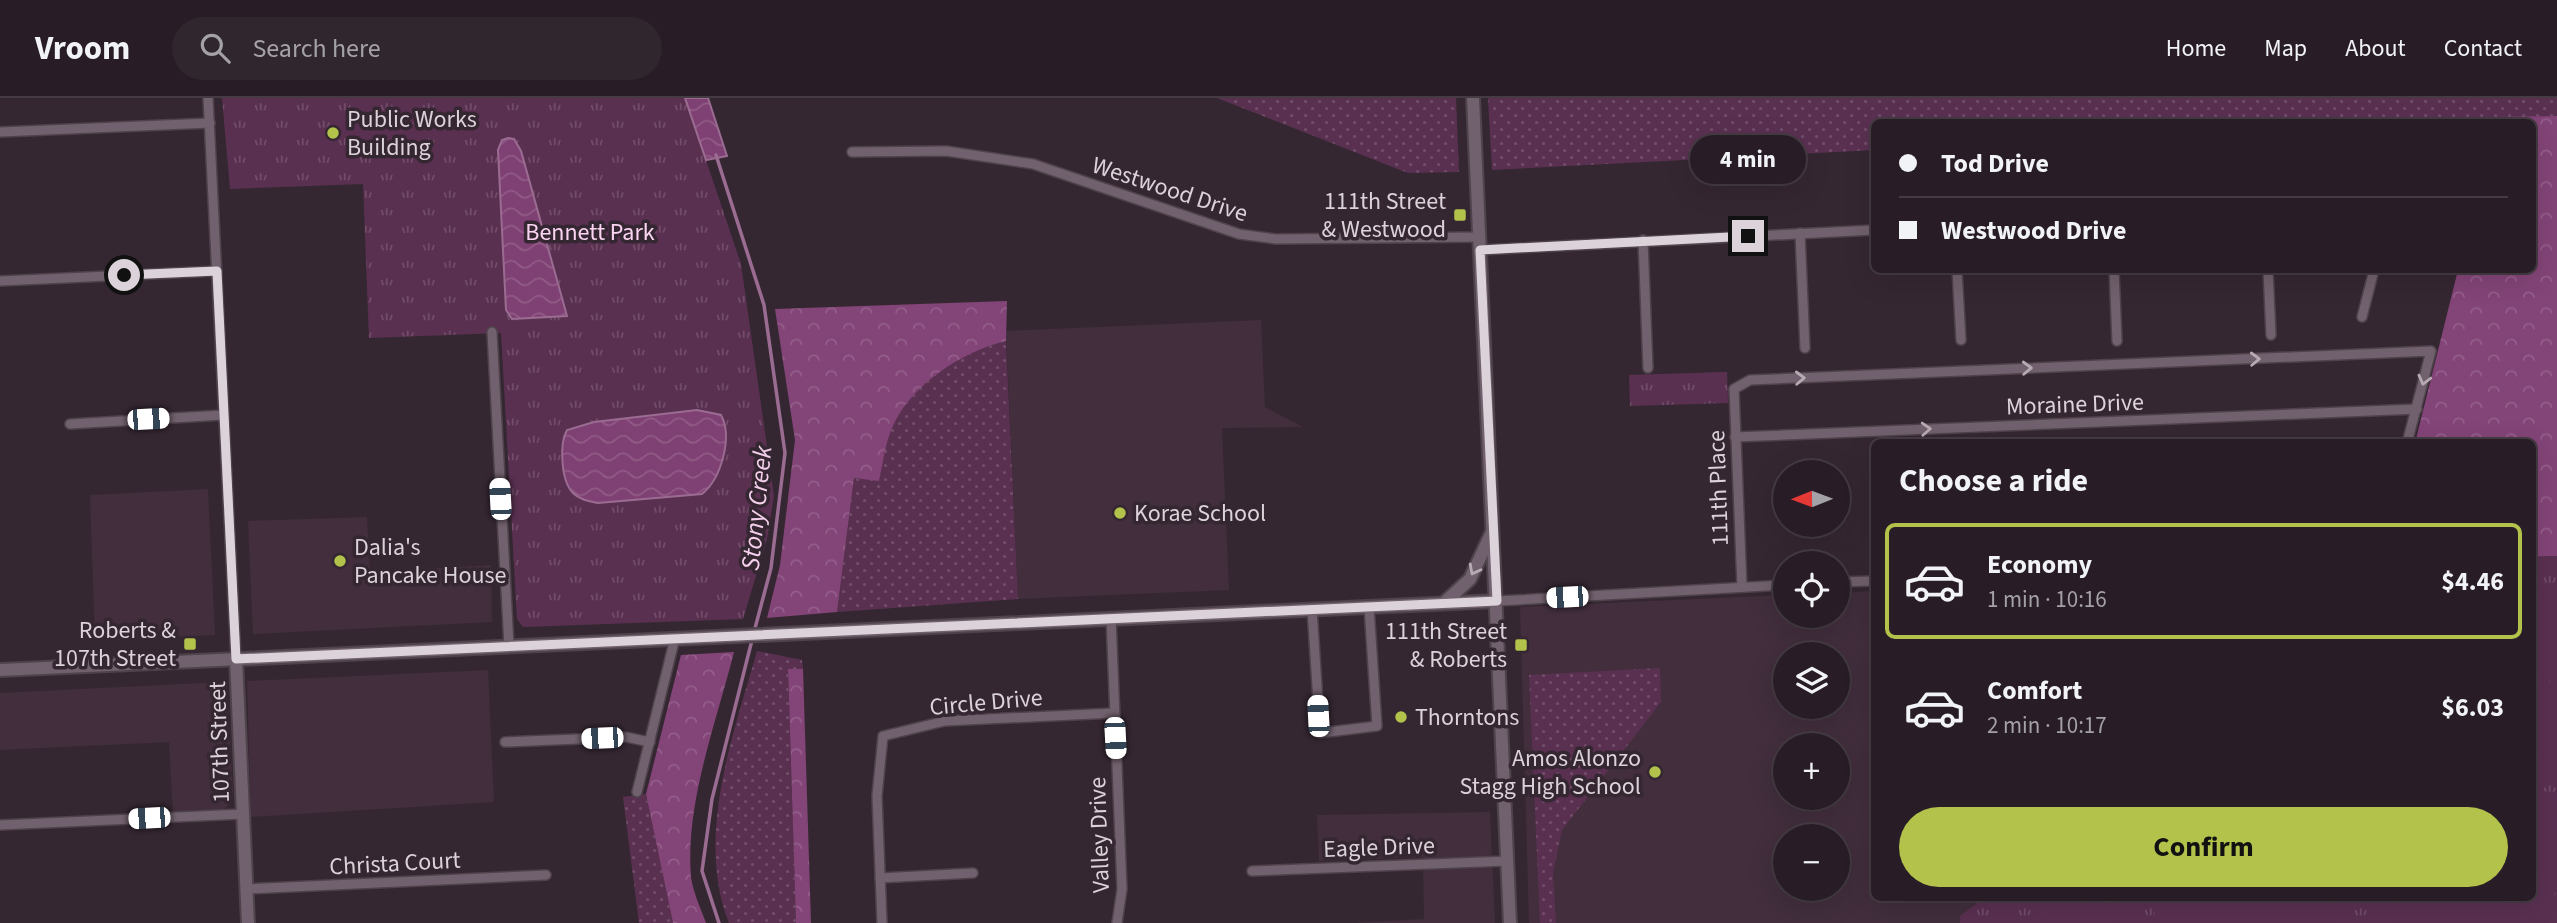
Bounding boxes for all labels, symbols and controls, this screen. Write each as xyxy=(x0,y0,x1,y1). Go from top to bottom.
search box xyxy=(172,17,662,80)
text: Vroom xyxy=(35,25,130,72)
icon: search xyxy=(196,29,234,67)
text: Search here xyxy=(252,30,381,67)
text: Home xyxy=(2166,31,2226,66)
text: Map xyxy=(2264,31,2307,66)
text: About xyxy=(2345,31,2406,66)
text: Contact xyxy=(2444,31,2522,66)
place label: Public Works Building xyxy=(347,102,477,165)
marker: Public Works Building xyxy=(325,125,341,141)
callout: 4 min xyxy=(1690,135,1806,184)
text: 4 min xyxy=(1720,143,1776,176)
text: Tod Drive xyxy=(1941,145,2049,182)
street label: Westwood Drive xyxy=(1088,148,1252,231)
place label: 111th Street & Westwood xyxy=(1322,184,1446,247)
marker: 111th Street & Westwood xyxy=(1452,207,1468,223)
text: Westwood Drive xyxy=(1941,212,2126,249)
park label: Bennett Park xyxy=(525,215,655,250)
route end xyxy=(1732,220,1764,252)
route start xyxy=(108,259,140,291)
one-way arrow xyxy=(2250,351,2261,366)
one-way arrow xyxy=(2022,361,2033,376)
one-way arrow xyxy=(1795,370,1806,385)
one-way arrow xyxy=(2418,374,2432,386)
street label: Moraine Drive xyxy=(2005,385,2145,424)
car xyxy=(127,407,170,431)
one-way arrow xyxy=(1920,421,1931,436)
street label: 111th Place xyxy=(1699,429,1738,547)
water label: Stony Creek xyxy=(732,443,782,572)
text: Choose a ride xyxy=(1899,458,2088,504)
north arrow xyxy=(1773,460,1850,537)
map controls xyxy=(1773,460,1850,901)
car xyxy=(489,477,512,521)
place label: Korae School xyxy=(1134,496,1266,531)
marker: Korae School xyxy=(1112,505,1128,521)
place label: Dalia's Pancake House xyxy=(354,530,506,593)
text: Economy xyxy=(1987,546,2092,583)
icon: car xyxy=(1903,550,1966,613)
button: locate xyxy=(1773,551,1850,628)
marker: Dalia's Pancake House xyxy=(332,553,348,569)
one-way arrow xyxy=(1469,563,1482,575)
text: $4.46 xyxy=(2441,563,2504,600)
text: 1 min · 10:16 xyxy=(1987,583,2107,616)
car xyxy=(1546,585,1589,609)
place label: Roberts & 107th Street xyxy=(54,613,176,676)
place label: 111th Street & Roberts xyxy=(1385,614,1507,677)
marker: Roberts & 107th Street xyxy=(182,636,198,652)
marker: 111th Street & Roberts xyxy=(1513,637,1529,653)
button: layers xyxy=(1773,642,1850,719)
text: Comfort xyxy=(1987,672,2082,709)
icon: car xyxy=(1903,676,1966,739)
street label: 107th Street xyxy=(200,680,239,804)
street label: Circle Drive xyxy=(928,680,1044,725)
text: $6.03 xyxy=(2441,689,2504,726)
car xyxy=(1307,694,1330,738)
place label: Thorntons xyxy=(1415,700,1519,735)
marker: Thorntons xyxy=(1393,709,1409,725)
text: 2 min · 10:17 xyxy=(1987,709,2107,742)
car xyxy=(1104,716,1127,760)
car xyxy=(581,727,624,749)
button: + xyxy=(1773,733,1850,810)
place label: Amos Alonzo Stagg High School xyxy=(1460,741,1641,804)
marker: Amos Alonzo Stagg High School xyxy=(1647,764,1663,780)
street label: Valley Drive xyxy=(1080,776,1119,894)
car xyxy=(128,806,171,830)
button: Confirm xyxy=(1899,807,2508,887)
button: − xyxy=(1773,824,1850,901)
street label: Eagle Drive xyxy=(1323,828,1435,867)
street label: Christa Court xyxy=(329,843,461,884)

